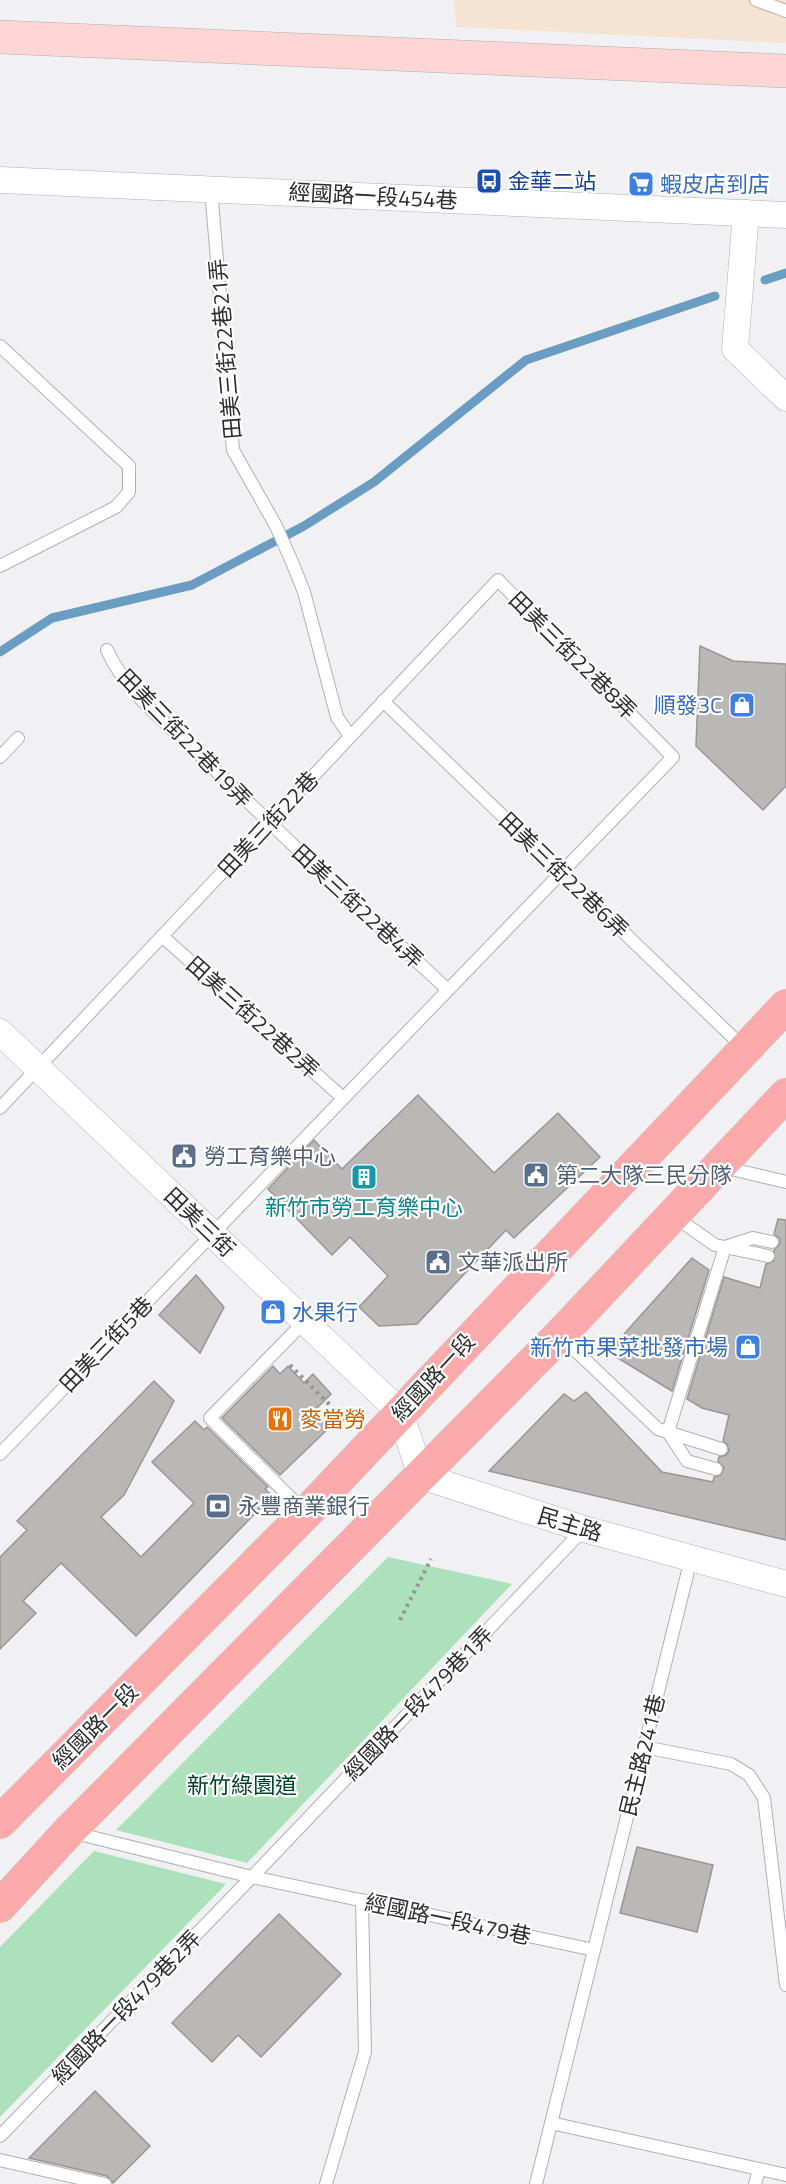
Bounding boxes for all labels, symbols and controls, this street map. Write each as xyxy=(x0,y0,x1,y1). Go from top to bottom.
place label: 金華二站 xyxy=(508,164,596,198)
bus stop icon: 金華二站 xyxy=(474,166,504,196)
place label: 蝦皮店到店 xyxy=(660,167,770,201)
supermarket icon: 蝦皮店到店 xyxy=(626,169,656,199)
street label: 經國路一段454巷 xyxy=(288,175,458,217)
street label: 田美三街22巷21弄 xyxy=(200,257,250,441)
street label: 田美三街22巷8弄 xyxy=(501,583,645,727)
street label: 田美三街22巷19弄 xyxy=(110,661,260,815)
place label: 順發3C xyxy=(654,688,722,722)
shop icon: 順發3C xyxy=(727,690,757,720)
street label: 田美三街22巷 xyxy=(210,763,326,885)
street label: 田美三街22巷6弄 xyxy=(491,804,637,946)
street label: 田美三街22巷4弄 xyxy=(285,836,431,976)
street label: 田美三街22巷2弄 xyxy=(179,948,327,1086)
place label: 勞工育樂中心 xyxy=(204,1139,336,1173)
public building icon: 勞工育樂中心 xyxy=(169,1141,199,1171)
place label: 第二大隊三民分隊 xyxy=(556,1158,732,1192)
public building icon: 第二大隊三民分隊 xyxy=(521,1160,551,1190)
building icon: 新竹市勞工育樂中心 xyxy=(349,1162,379,1192)
street label: 田美三街 xyxy=(157,1179,243,1265)
place label: 新竹市勞工育樂中心 xyxy=(265,1190,463,1224)
place label: 文華派出所 xyxy=(458,1245,568,1279)
public building icon: 文華派出所 xyxy=(423,1247,453,1277)
street label: 田美三街5巷 xyxy=(51,1288,161,1400)
place label: 水果行 xyxy=(292,1295,358,1329)
shop icon: 水果行 xyxy=(258,1297,288,1327)
street label: 經國路一段 xyxy=(383,1325,483,1429)
place label: 新竹市果菜批發市場 xyxy=(530,1330,728,1364)
shop icon: 新竹市果菜批發市場 xyxy=(733,1332,763,1362)
place label: 麥當勞 xyxy=(300,1402,366,1436)
restaurant icon: 麥當勞 xyxy=(265,1404,295,1434)
place label: 永豐商業銀行 xyxy=(238,1489,370,1523)
bank icon: 永豐商業銀行 xyxy=(203,1491,233,1521)
street label: 民主路 xyxy=(533,1498,607,1550)
street label: 經國路一段479巷1弄 xyxy=(335,1618,501,1788)
street label: 經國路一段 xyxy=(44,1675,146,1777)
street label: 民主路241巷 xyxy=(610,1690,674,1820)
park label: 新竹綠園道 xyxy=(187,1768,297,1802)
street label: 經國路一段479巷 xyxy=(362,1885,534,1953)
street label: 經國路一段479巷2弄 xyxy=(43,1922,209,2092)

